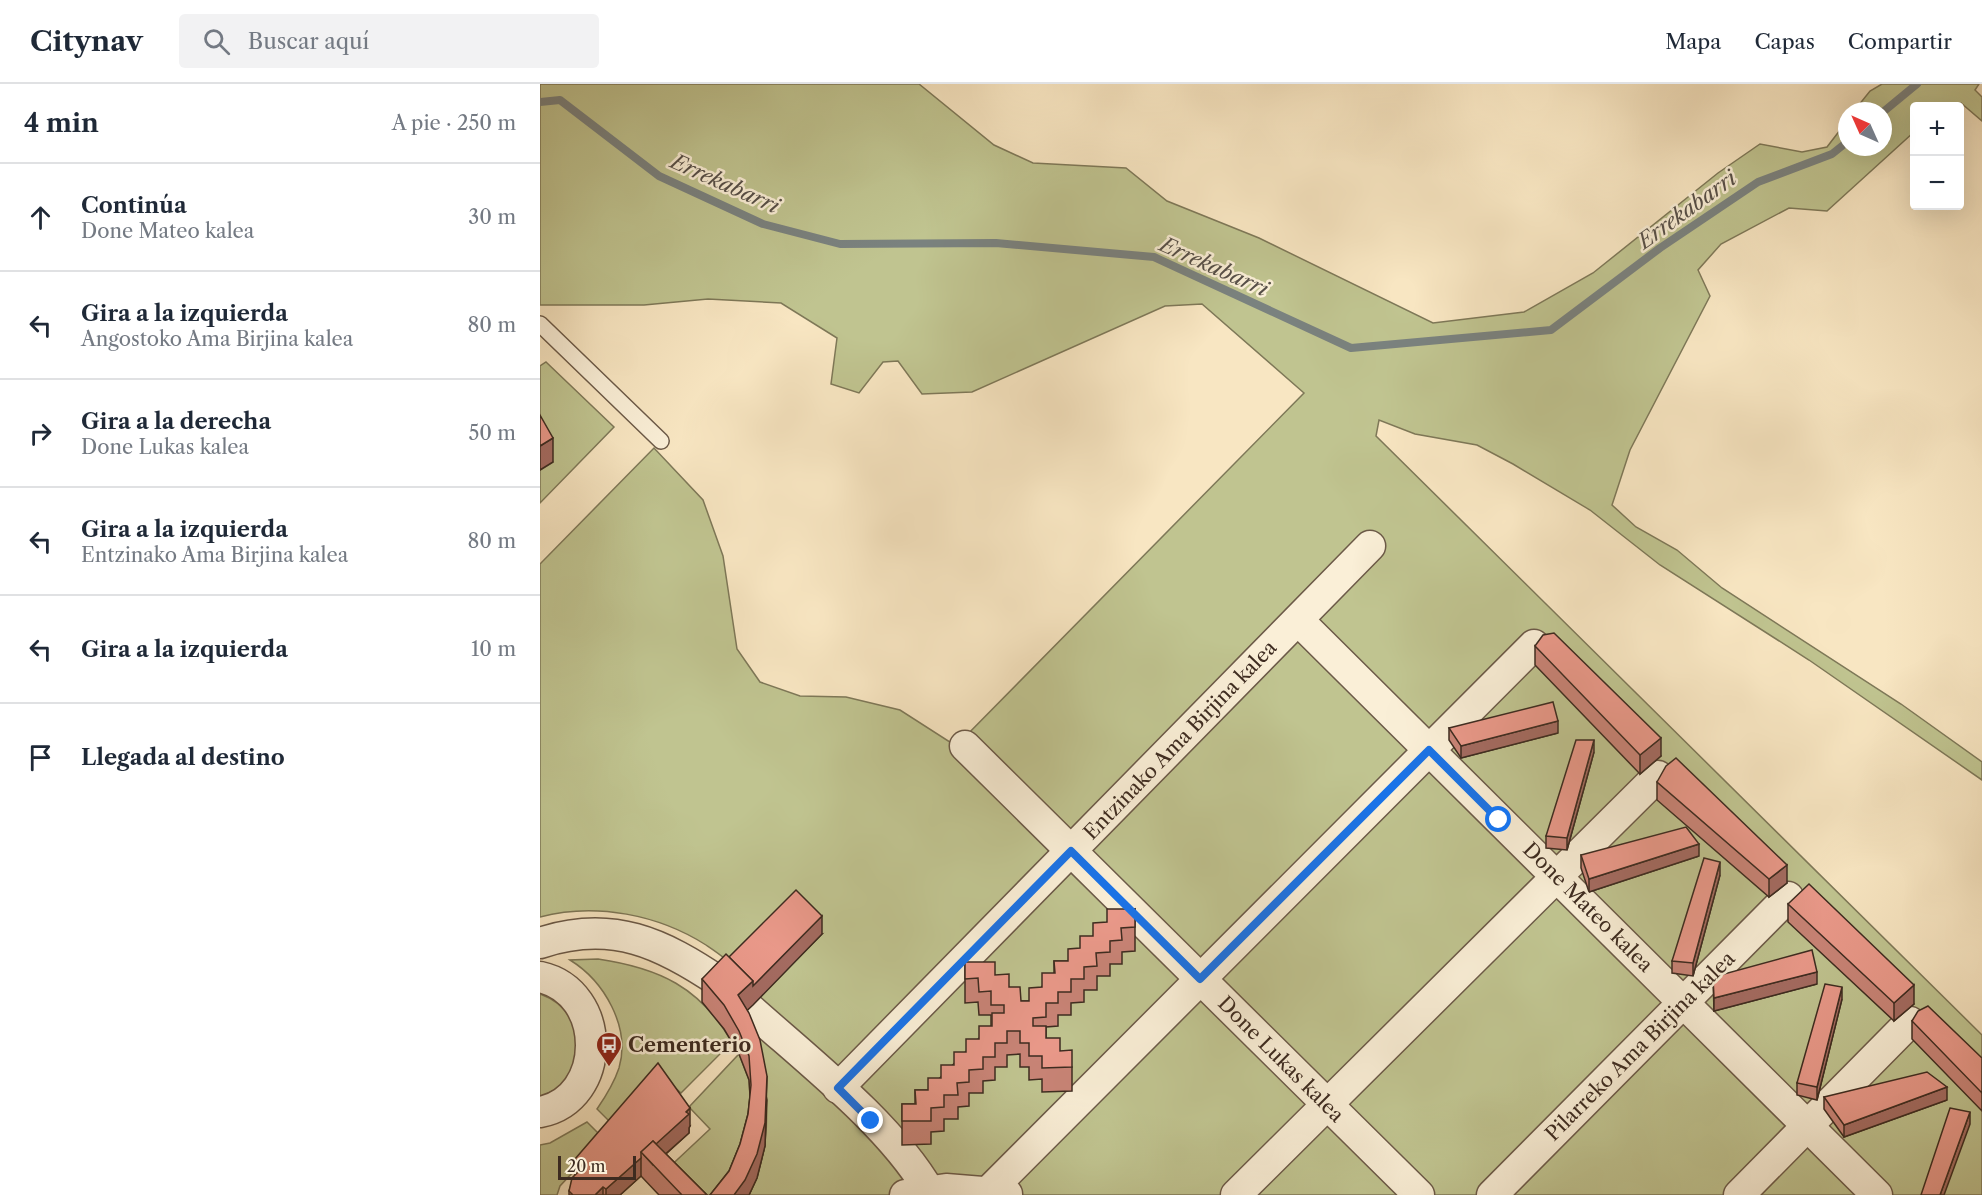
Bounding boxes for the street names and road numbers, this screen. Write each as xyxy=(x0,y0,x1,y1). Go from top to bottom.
street label: Entzinako Ama Birjina kalea xyxy=(1079,635,1282,844)
street label: Done Mateo kalea xyxy=(1518,837,1658,977)
street label: Pilarreko Ama Birjina kalea xyxy=(1540,946,1740,1146)
street label: Done Lukas kalea xyxy=(1213,991,1349,1127)

